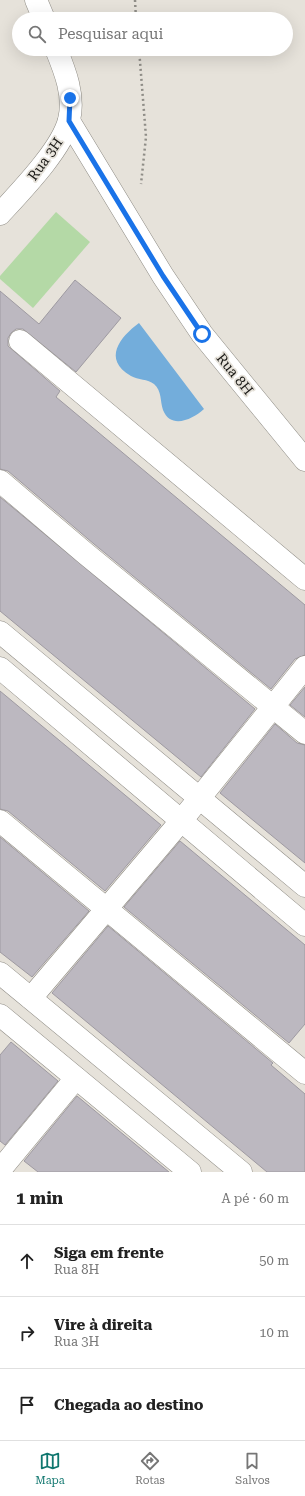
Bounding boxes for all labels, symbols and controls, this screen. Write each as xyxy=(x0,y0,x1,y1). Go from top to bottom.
search box xyxy=(12,12,293,56)
icon: search xyxy=(26,23,48,45)
text: Pesquisar aqui xyxy=(58,25,163,43)
route end xyxy=(61,89,79,107)
street label: Rua 3H xyxy=(24,134,66,184)
route start xyxy=(193,325,211,343)
street label: Rua 8H xyxy=(213,350,257,398)
text: 1 min xyxy=(16,1188,63,1208)
text: A pé · 60 m xyxy=(221,1191,289,1206)
text: Siga em frente xyxy=(54,1244,164,1262)
icon: ahead xyxy=(16,1250,38,1272)
text: 50 m xyxy=(259,1253,289,1268)
text: Rua 8H xyxy=(54,1262,99,1277)
text: Vire à direita xyxy=(54,1316,152,1334)
icon: right xyxy=(16,1322,38,1344)
text: 10 m xyxy=(259,1325,289,1340)
text: Rua 3H xyxy=(54,1334,99,1349)
icon: arrive xyxy=(16,1394,38,1416)
text: Chegada ao destino xyxy=(54,1396,203,1414)
tab: Mapa xyxy=(35,1450,65,1487)
tab: Rotas xyxy=(135,1450,165,1487)
tab: Salvos xyxy=(235,1450,270,1487)

